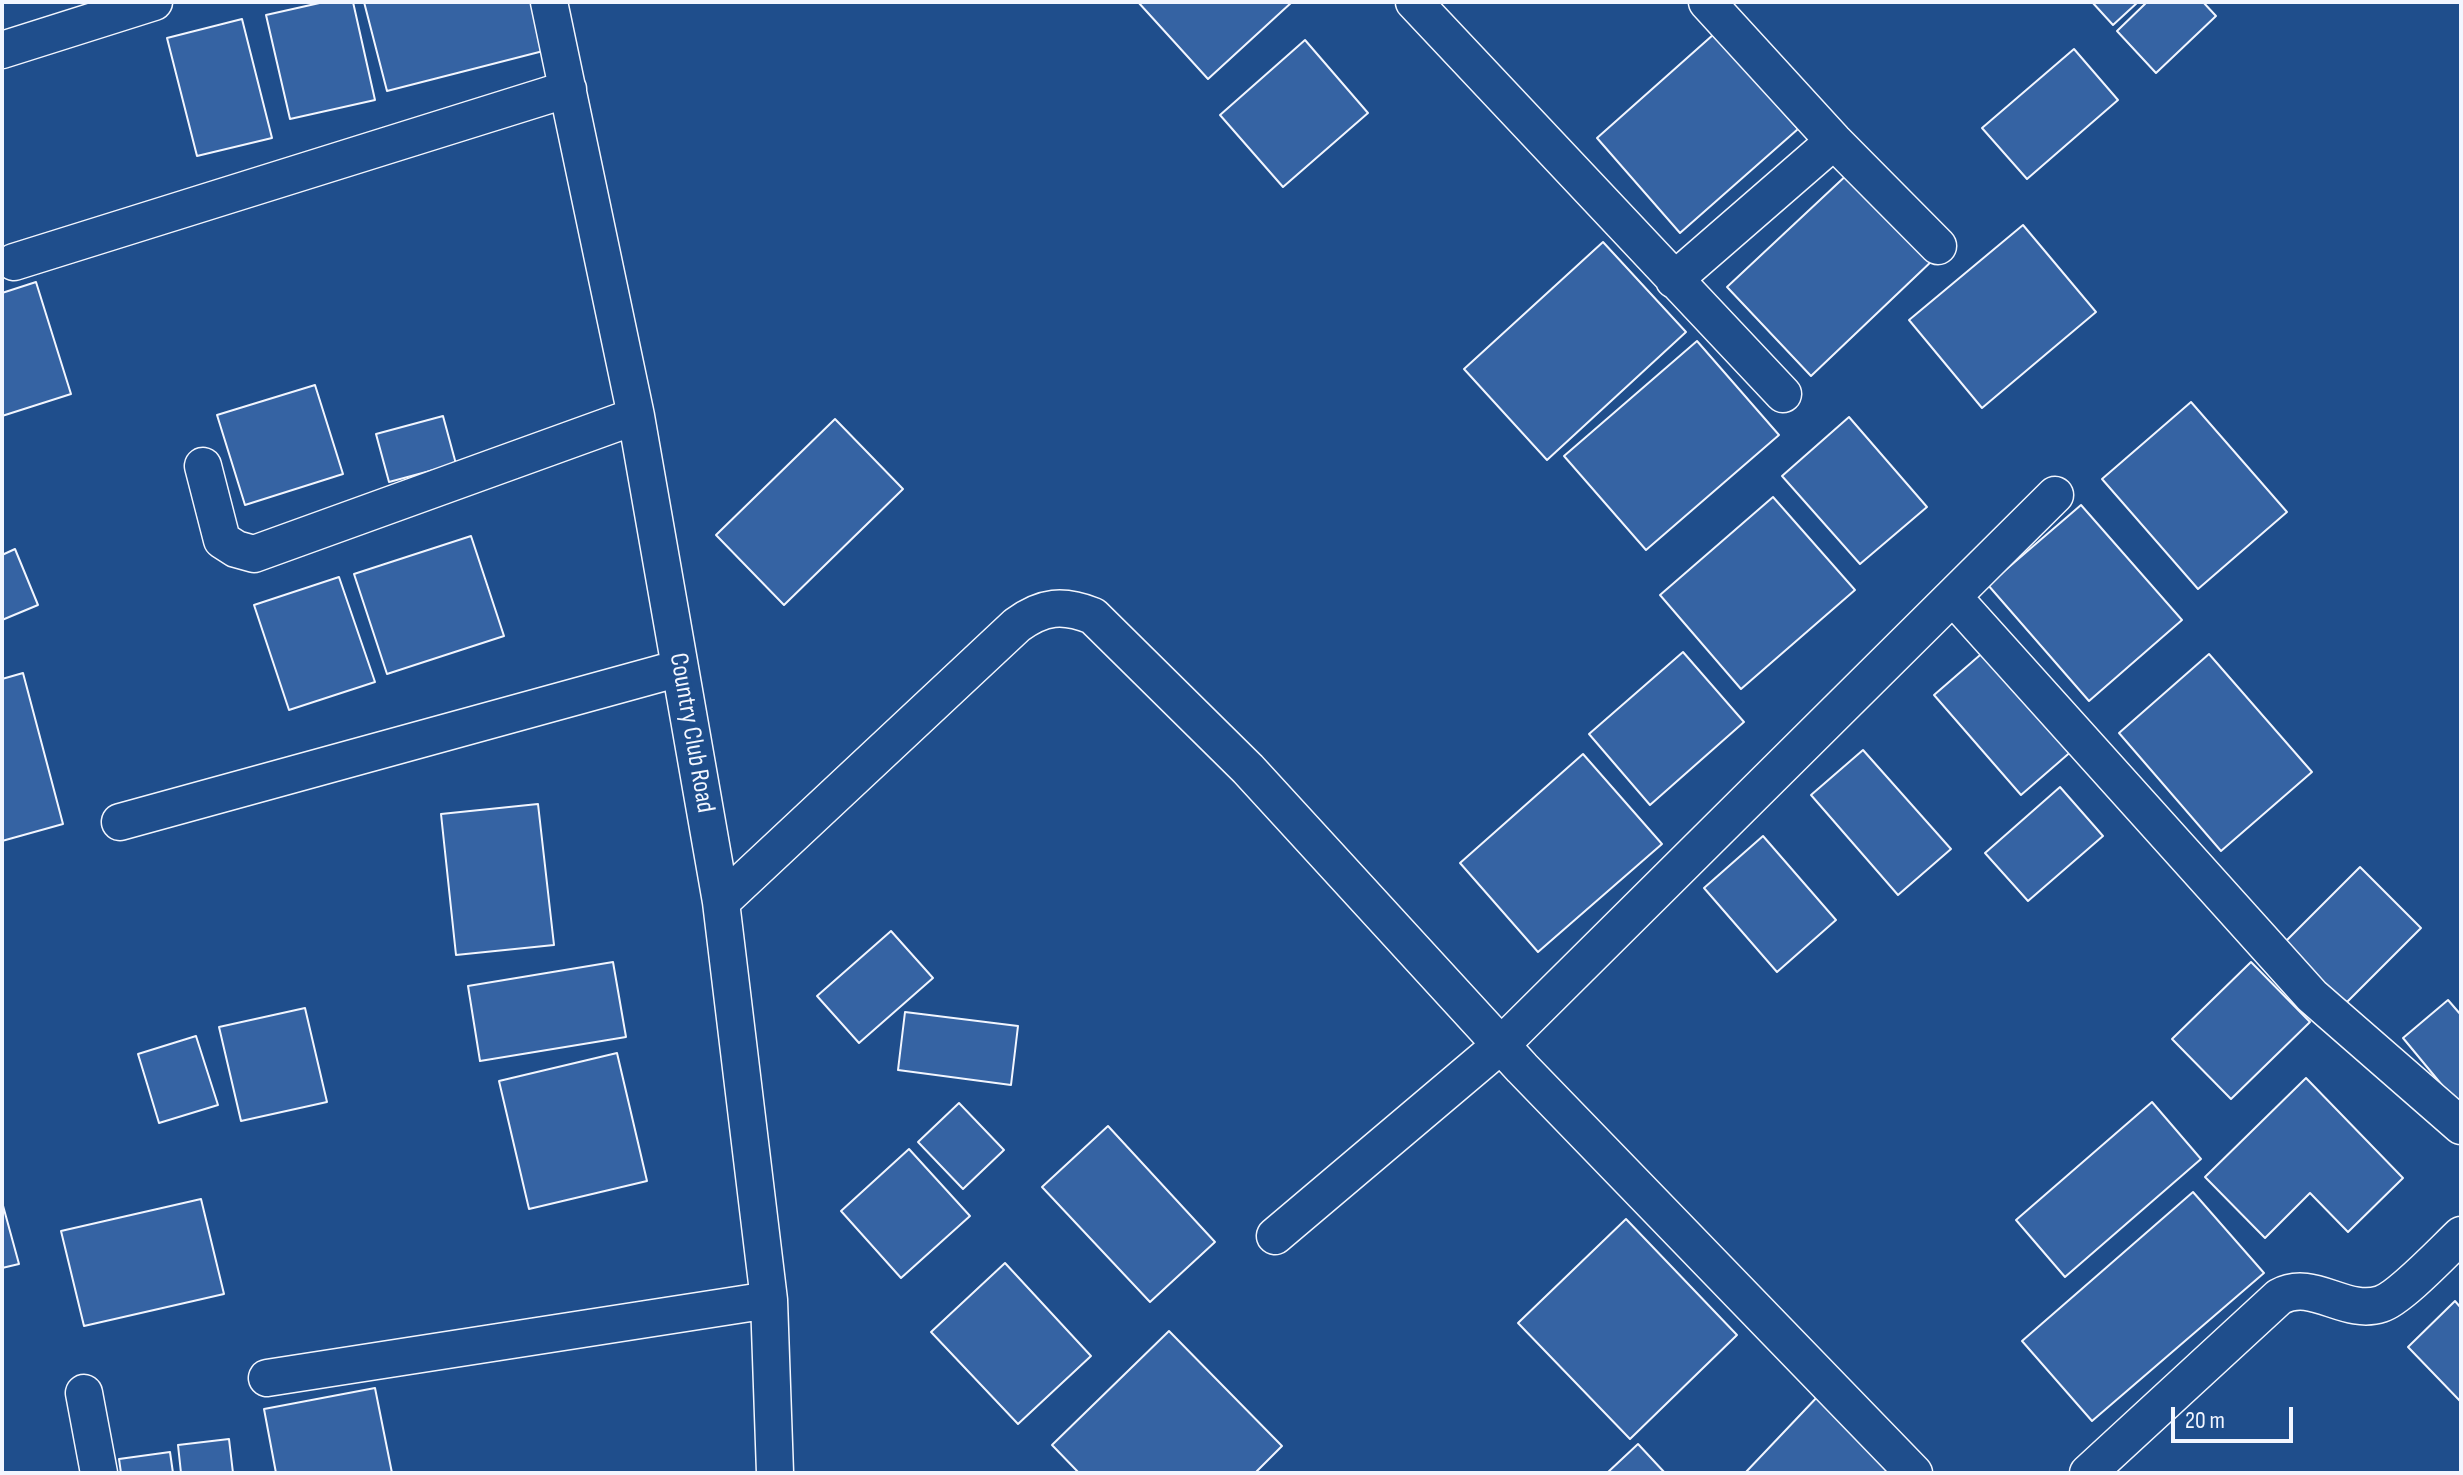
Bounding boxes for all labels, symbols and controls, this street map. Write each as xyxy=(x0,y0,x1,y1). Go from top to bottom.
street label: Country Club Road xyxy=(662,651,720,815)
scale bar xyxy=(2175,1391,2297,1441)
text: 20 m xyxy=(2185,1406,2225,1435)

